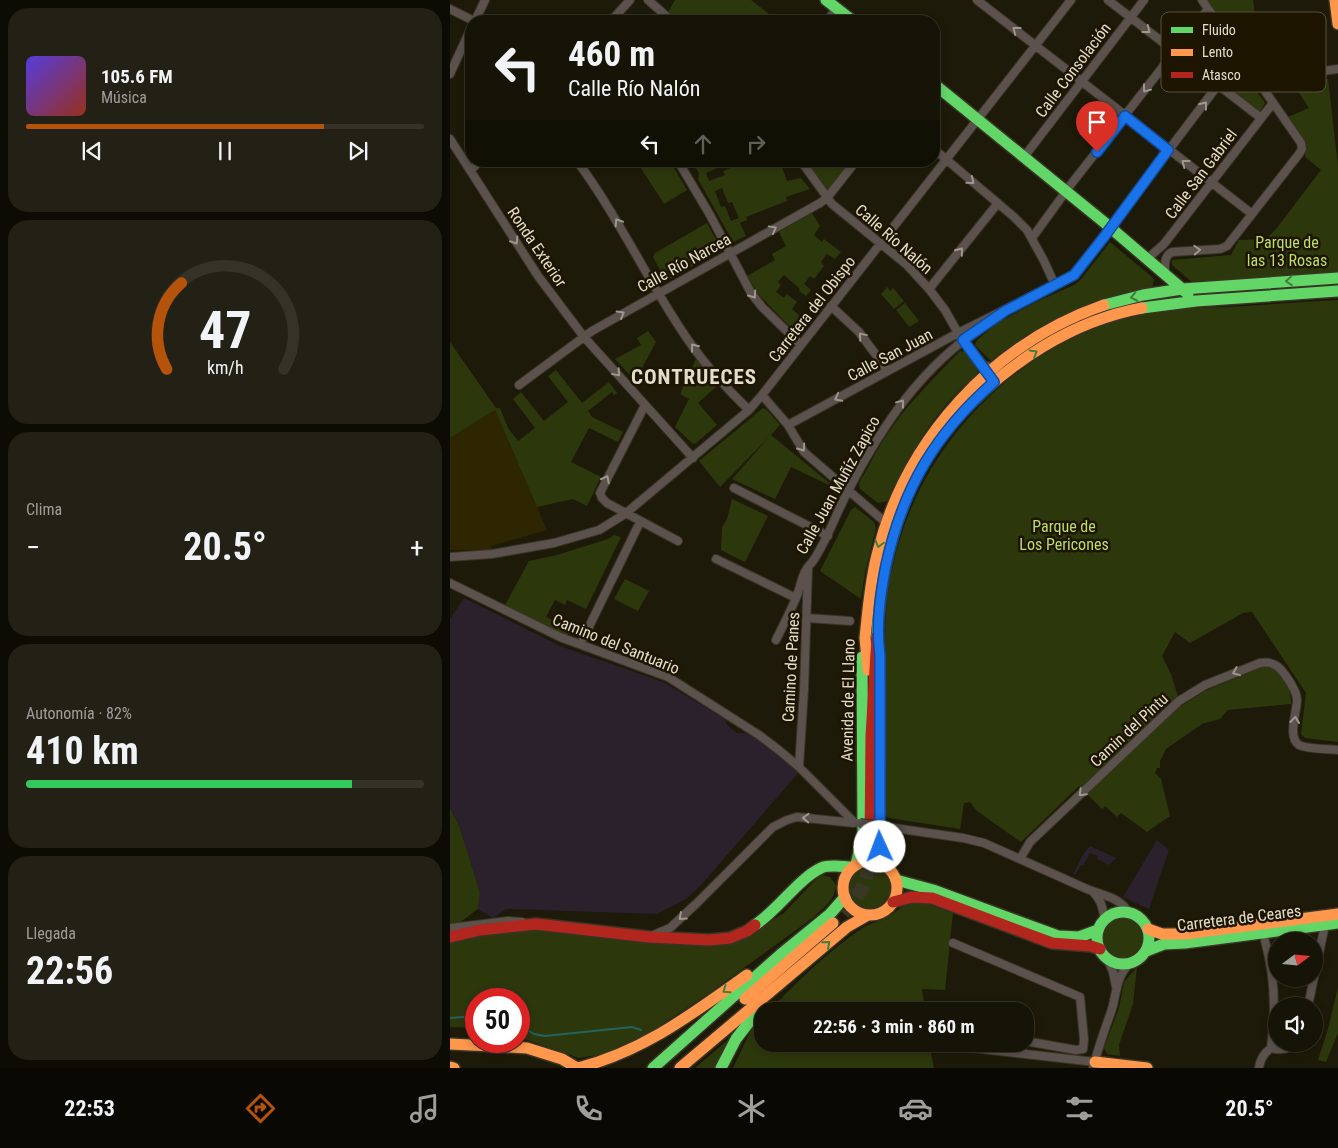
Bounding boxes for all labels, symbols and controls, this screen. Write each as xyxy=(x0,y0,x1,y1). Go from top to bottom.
legend xyxy=(1161,12,1326,92)
street label: Calle Consolación xyxy=(1031,19,1115,121)
text: Fluido xyxy=(1202,22,1236,38)
one-way arrow xyxy=(1141,24,1151,33)
one-way arrow xyxy=(1013,28,1022,36)
text: 460 m xyxy=(568,34,655,75)
icon: left xyxy=(485,35,550,100)
text: Lento xyxy=(1202,44,1233,60)
text: 105.6 FM xyxy=(101,65,173,88)
text: Atasco xyxy=(1202,67,1241,83)
text: Calle Río Nalón xyxy=(568,76,700,101)
one-way arrow xyxy=(1143,83,1152,93)
text: Música xyxy=(101,88,147,107)
pin xyxy=(1076,101,1118,152)
one-way arrow xyxy=(1198,102,1206,111)
icon: arrive xyxy=(1083,108,1111,136)
street label: Calle San Gabriel xyxy=(1161,125,1241,223)
icon: left xyxy=(636,130,664,158)
icon: ahead xyxy=(689,130,717,158)
icon: right xyxy=(742,130,770,158)
icon: previous xyxy=(78,137,106,165)
icon: pause xyxy=(211,137,239,165)
icon: next xyxy=(344,137,372,165)
one-way arrow xyxy=(1182,160,1191,168)
one-way arrow xyxy=(965,175,974,183)
street label: Calle Río Nalón xyxy=(851,200,937,278)
street label: Ronda Exterior xyxy=(503,203,571,291)
one-way arrow xyxy=(615,218,624,227)
one-way arrow xyxy=(767,226,776,236)
street label: Calle Río Narcea xyxy=(634,229,734,297)
park label: Parque de las 13 Rosas xyxy=(1247,233,1327,270)
one-way arrow xyxy=(509,236,518,245)
one-way arrow xyxy=(1193,245,1201,256)
one-way arrow xyxy=(954,248,962,257)
street label: Carretera del Obispo xyxy=(765,252,859,366)
one-way arrow xyxy=(1285,276,1293,287)
one-way arrow xyxy=(747,290,756,299)
one-way arrow xyxy=(1130,291,1138,302)
text: 47 xyxy=(199,300,251,361)
one-way arrow xyxy=(615,311,624,321)
street label: Calle San Juan xyxy=(844,325,936,385)
one-way arrow xyxy=(859,333,868,342)
one-way arrow xyxy=(691,343,700,352)
one-way arrow xyxy=(1028,349,1037,359)
text: km/h xyxy=(207,357,243,378)
district label: CONTRUECES xyxy=(631,365,757,389)
one-way arrow xyxy=(611,368,620,377)
one-way arrow xyxy=(835,392,844,402)
one-way arrow xyxy=(896,400,904,409)
street label: Calle Juan Muñíz Zapico xyxy=(792,413,884,557)
one-way arrow xyxy=(796,442,805,452)
one-way arrow xyxy=(600,475,610,484)
text: Clima xyxy=(26,500,62,519)
park label: Parque de Los Pericones xyxy=(1019,517,1109,554)
text: 20.5° xyxy=(183,525,267,569)
text: − xyxy=(26,531,40,564)
text: + xyxy=(410,531,424,564)
one-way arrow xyxy=(874,539,884,548)
street label: Camino del Santuario xyxy=(550,610,682,678)
street label: Camino de Panes xyxy=(779,612,803,722)
street label: Avenida de El Llano xyxy=(837,638,859,762)
one-way arrow xyxy=(1232,666,1241,677)
street label: Camin del Pintu xyxy=(1086,689,1172,771)
text: Autonomía · 82% xyxy=(26,704,132,723)
one-way arrow xyxy=(1289,716,1300,724)
text: 410 km xyxy=(26,729,139,773)
one-way arrow xyxy=(1079,788,1088,797)
one-way arrow xyxy=(801,812,809,823)
position arrow xyxy=(853,820,905,872)
street label: Carretera de Ceares xyxy=(1176,901,1302,935)
one-way arrow xyxy=(679,911,688,920)
text: Llegada xyxy=(26,924,76,943)
north arrow xyxy=(1268,932,1322,988)
map controls xyxy=(1268,932,1323,1052)
one-way arrow xyxy=(822,941,831,950)
text: 22:56 xyxy=(26,949,113,993)
one-way arrow xyxy=(722,984,732,993)
speed limit sign: 50 xyxy=(465,988,530,1053)
button: sound xyxy=(1268,997,1323,1052)
text: 22:56 · 3 min · 860 m xyxy=(813,1015,975,1038)
icon: directions xyxy=(243,1091,278,1126)
icon: music xyxy=(407,1091,442,1126)
icon: phone xyxy=(571,1091,606,1126)
icon: climate xyxy=(734,1091,769,1126)
icon: car xyxy=(898,1091,933,1126)
icon: filters xyxy=(1062,1091,1097,1126)
text: 22:53 xyxy=(64,1096,115,1121)
text: 20.5° xyxy=(1225,1096,1274,1121)

